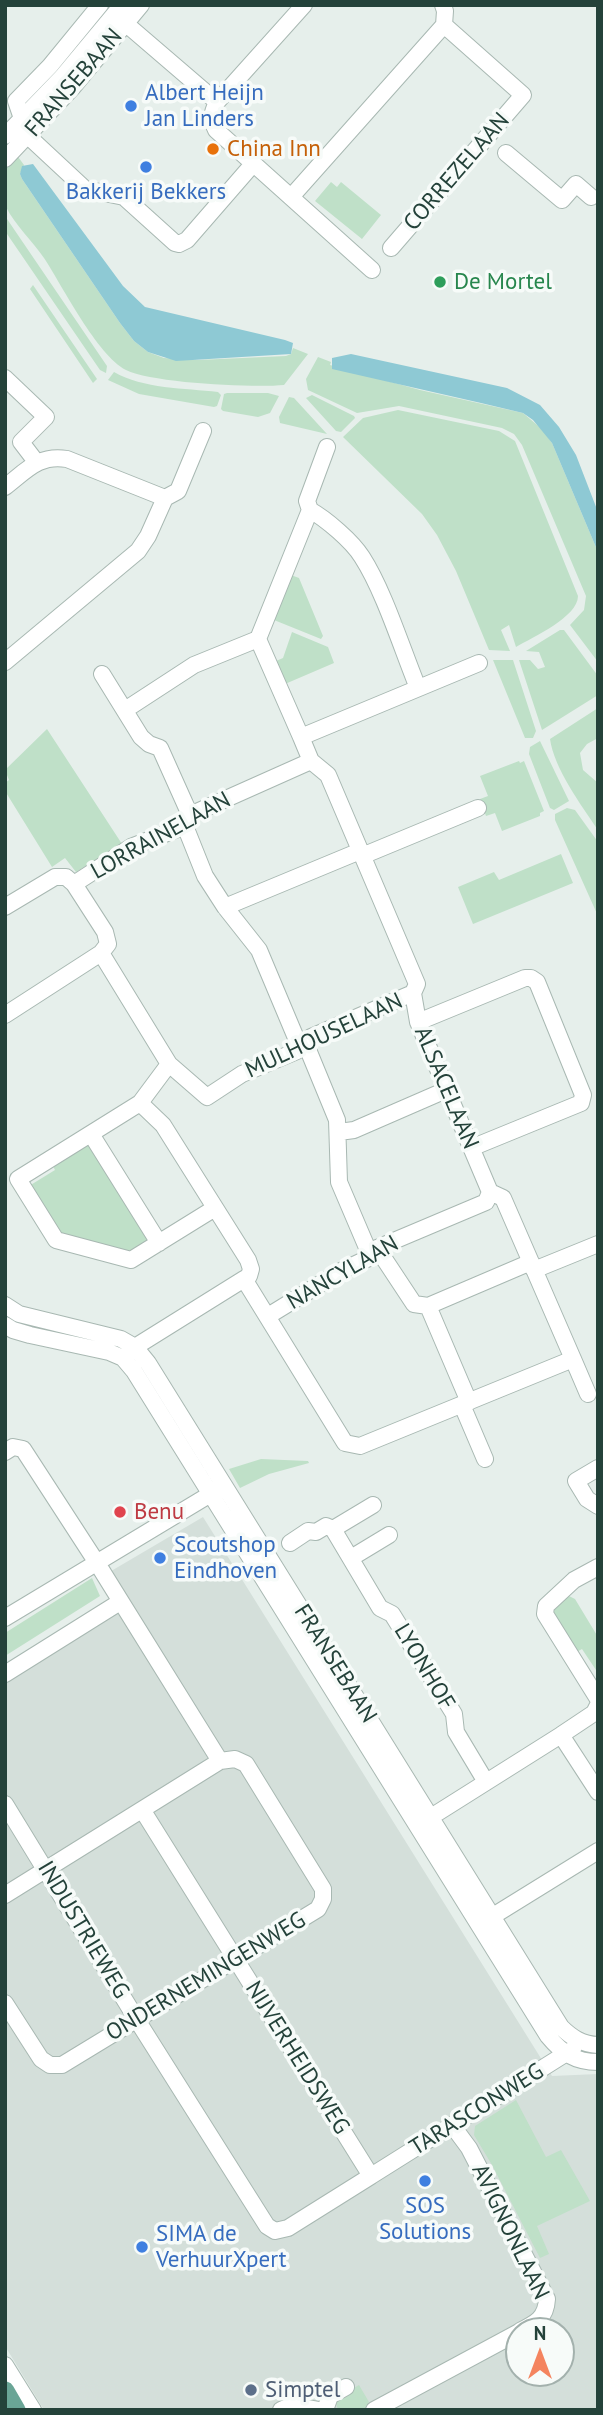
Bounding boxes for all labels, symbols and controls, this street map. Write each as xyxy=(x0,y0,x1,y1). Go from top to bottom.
street label: FRANSEBAAN xyxy=(20,23,128,143)
place label: Albert Heijn Jan Linders xyxy=(145,79,264,133)
marker: Albert Heijn Jan Linders xyxy=(123,98,139,114)
street label: CORREZELAAN xyxy=(398,107,516,237)
place label: China Inn xyxy=(227,135,321,163)
marker: China Inn xyxy=(205,141,221,157)
marker: Bakkerij Bekkers xyxy=(138,159,154,175)
place label: Bakkerij Bekkers xyxy=(66,178,226,206)
place label: De Mortel xyxy=(454,268,552,296)
marker: De Mortel xyxy=(432,274,448,290)
street label: LORRAINELAAN xyxy=(86,786,236,886)
street label: MULHOUSELAAN xyxy=(241,988,407,1084)
street label: ALSACELAAN xyxy=(408,1023,484,1153)
street label: NANCYLAAN xyxy=(282,1230,404,1316)
place label: Benu xyxy=(134,1498,184,1526)
marker: Benu xyxy=(112,1504,128,1520)
place label: Scoutshop Eindhoven xyxy=(174,1531,277,1585)
marker: Scoutshop Eindhoven xyxy=(152,1550,168,1566)
street label: FRANSEBAAN xyxy=(288,1600,382,1728)
street label: LYONHOF xyxy=(388,1619,460,1715)
street label: INDUSTRIEWEG xyxy=(31,1856,135,2004)
street label: ONDERNEMINGENWEG xyxy=(101,1907,311,2047)
street label: NIJVERHEIDSWEG xyxy=(239,1976,355,2140)
street label: TARASCONWEG xyxy=(405,2058,549,2162)
street label: AVIGNONLAAN xyxy=(465,2160,555,2304)
marker: SOS Solutions xyxy=(417,2173,433,2189)
place label: SOS Solutions xyxy=(379,2192,471,2246)
place label: SIMA de VerhuurXpert xyxy=(156,2220,286,2274)
marker: SIMA de VerhuurXpert xyxy=(134,2239,150,2255)
north arrow xyxy=(505,2317,575,2387)
text: N xyxy=(534,2321,546,2345)
place label: Simptel xyxy=(265,2376,340,2404)
marker: Simptel xyxy=(243,2382,259,2398)

